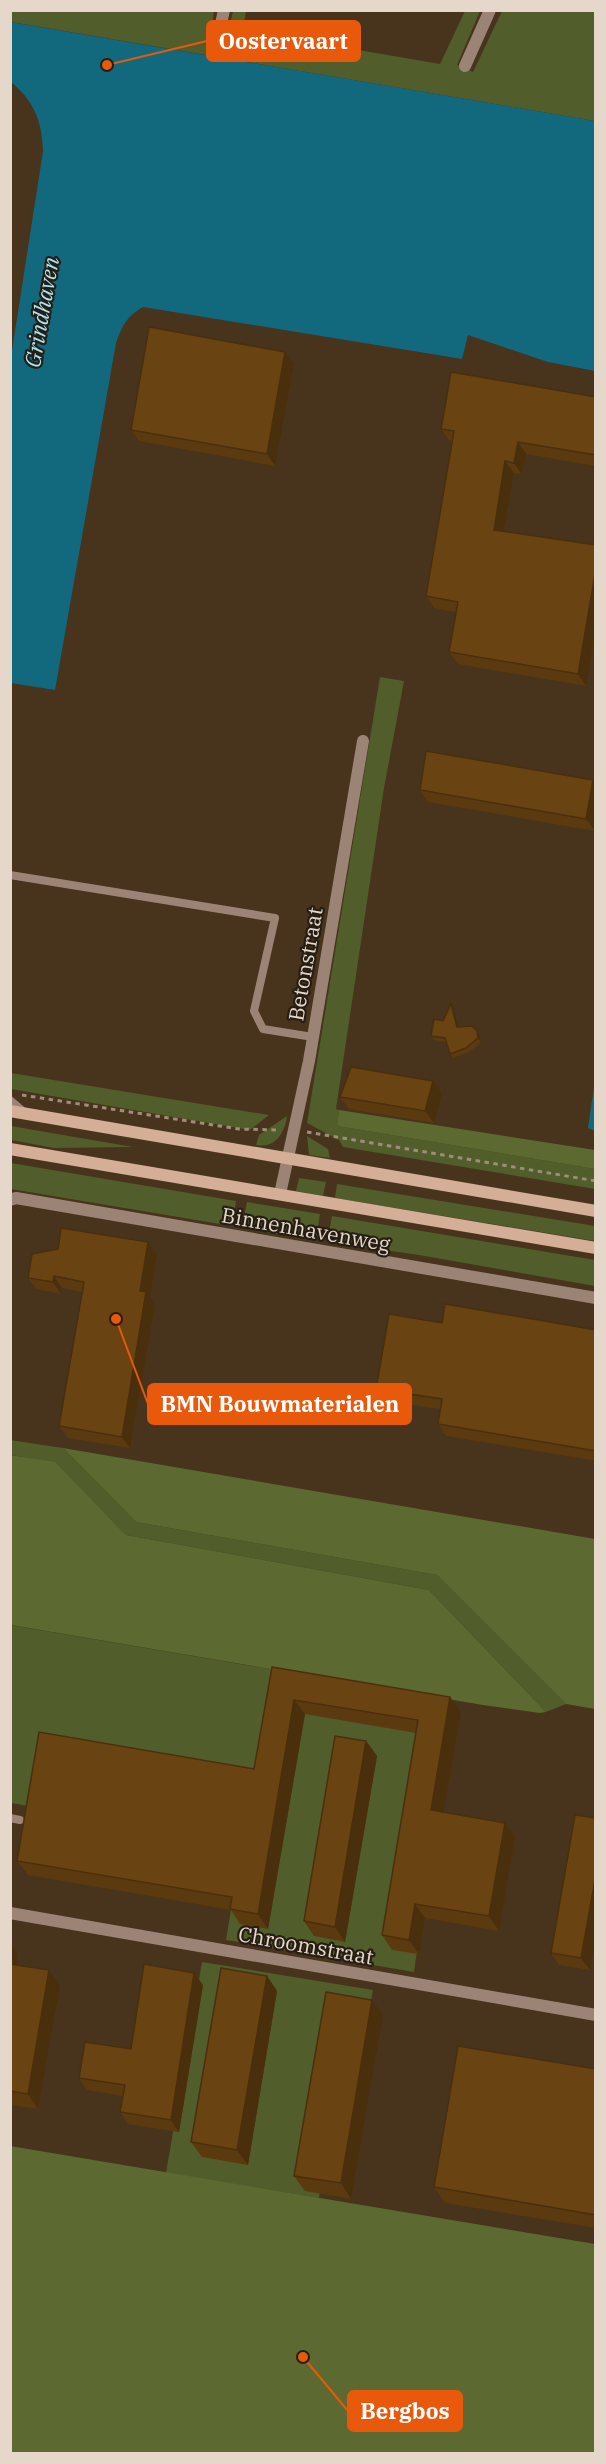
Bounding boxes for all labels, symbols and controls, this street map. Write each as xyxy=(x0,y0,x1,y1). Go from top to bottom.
callout: Oostervaart xyxy=(207,21,360,61)
text: Oostervaart xyxy=(218,26,348,55)
water label: Grindhaven xyxy=(17,254,65,369)
street label: Betonstraat xyxy=(281,905,329,1023)
street label: Binnenhavenweg xyxy=(219,1200,393,1258)
callout: BMN Bouwmaterialen xyxy=(148,1384,411,1424)
text: BMN Bouwmaterialen xyxy=(161,1389,399,1418)
street label: Chroomstraat xyxy=(236,1919,376,1971)
callout: Bergbos xyxy=(348,2391,462,2431)
text: Bergbos xyxy=(360,2396,450,2425)

